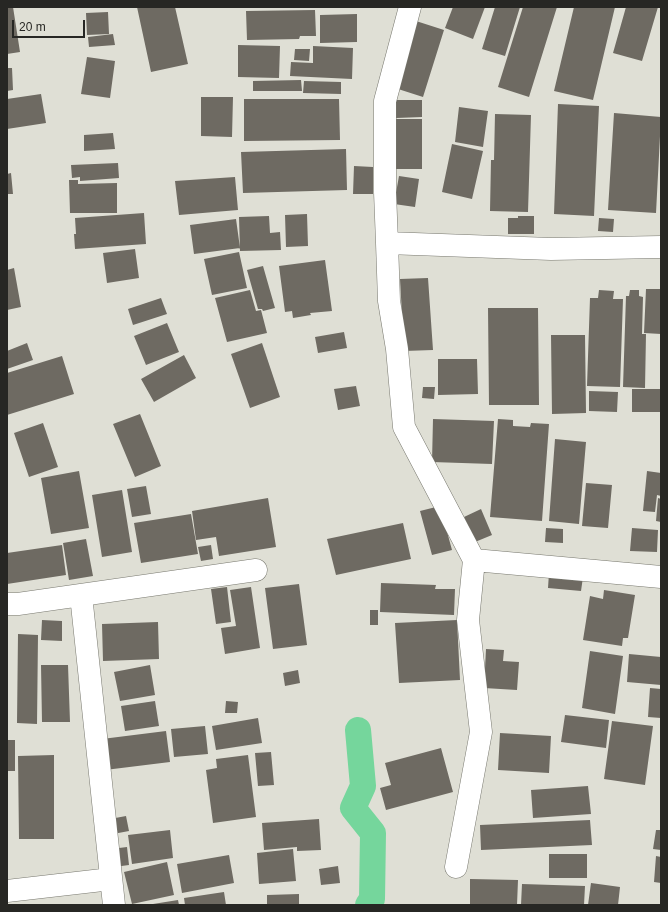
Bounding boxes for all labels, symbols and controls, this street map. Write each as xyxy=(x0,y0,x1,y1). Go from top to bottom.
scale bar xyxy=(14,12,87,38)
text: 20 m xyxy=(19,20,46,34)

